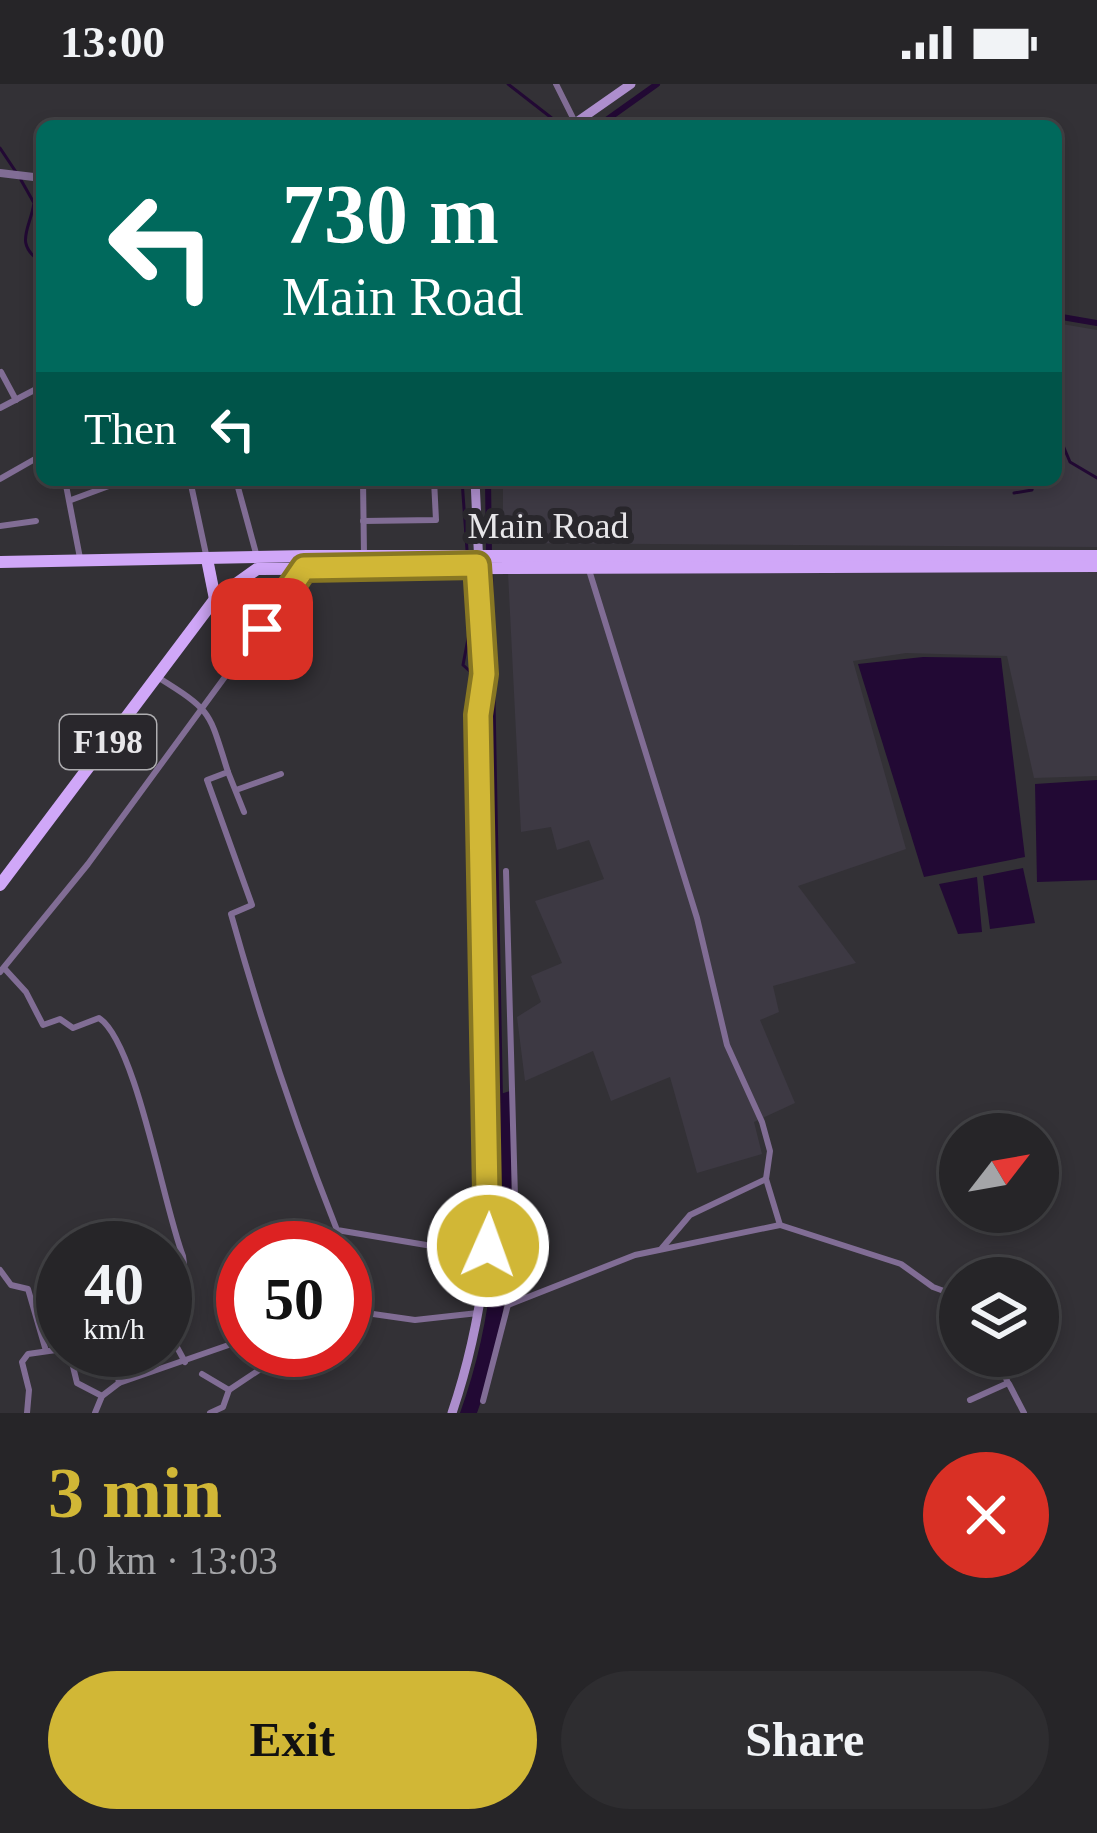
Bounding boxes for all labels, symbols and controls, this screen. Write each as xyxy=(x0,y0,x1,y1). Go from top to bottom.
text: 13:00 xyxy=(60,17,165,67)
icon: left xyxy=(84,168,240,324)
text: 730 m xyxy=(282,168,499,261)
text: Main Road xyxy=(282,267,523,327)
icon: left xyxy=(200,396,266,462)
text: Then xyxy=(84,404,176,454)
street label: Main Road xyxy=(468,506,628,546)
pin xyxy=(211,578,313,680)
icon: arrive xyxy=(229,596,295,662)
road number: F198 xyxy=(60,715,156,769)
north arrow xyxy=(939,1113,1059,1233)
map controls xyxy=(939,1113,1059,1377)
position arrow xyxy=(425,1183,551,1309)
speed limit sign: 50 xyxy=(216,1221,372,1377)
text: 40 xyxy=(84,1251,144,1317)
button: layers xyxy=(939,1257,1059,1377)
text: km/h xyxy=(83,1312,145,1345)
button: close xyxy=(923,1452,1049,1578)
text: 3 min xyxy=(48,1453,222,1533)
text: 1.0 km · 13:03 xyxy=(48,1539,278,1582)
button: Exit xyxy=(48,1671,537,1809)
button: Share xyxy=(561,1671,1049,1809)

